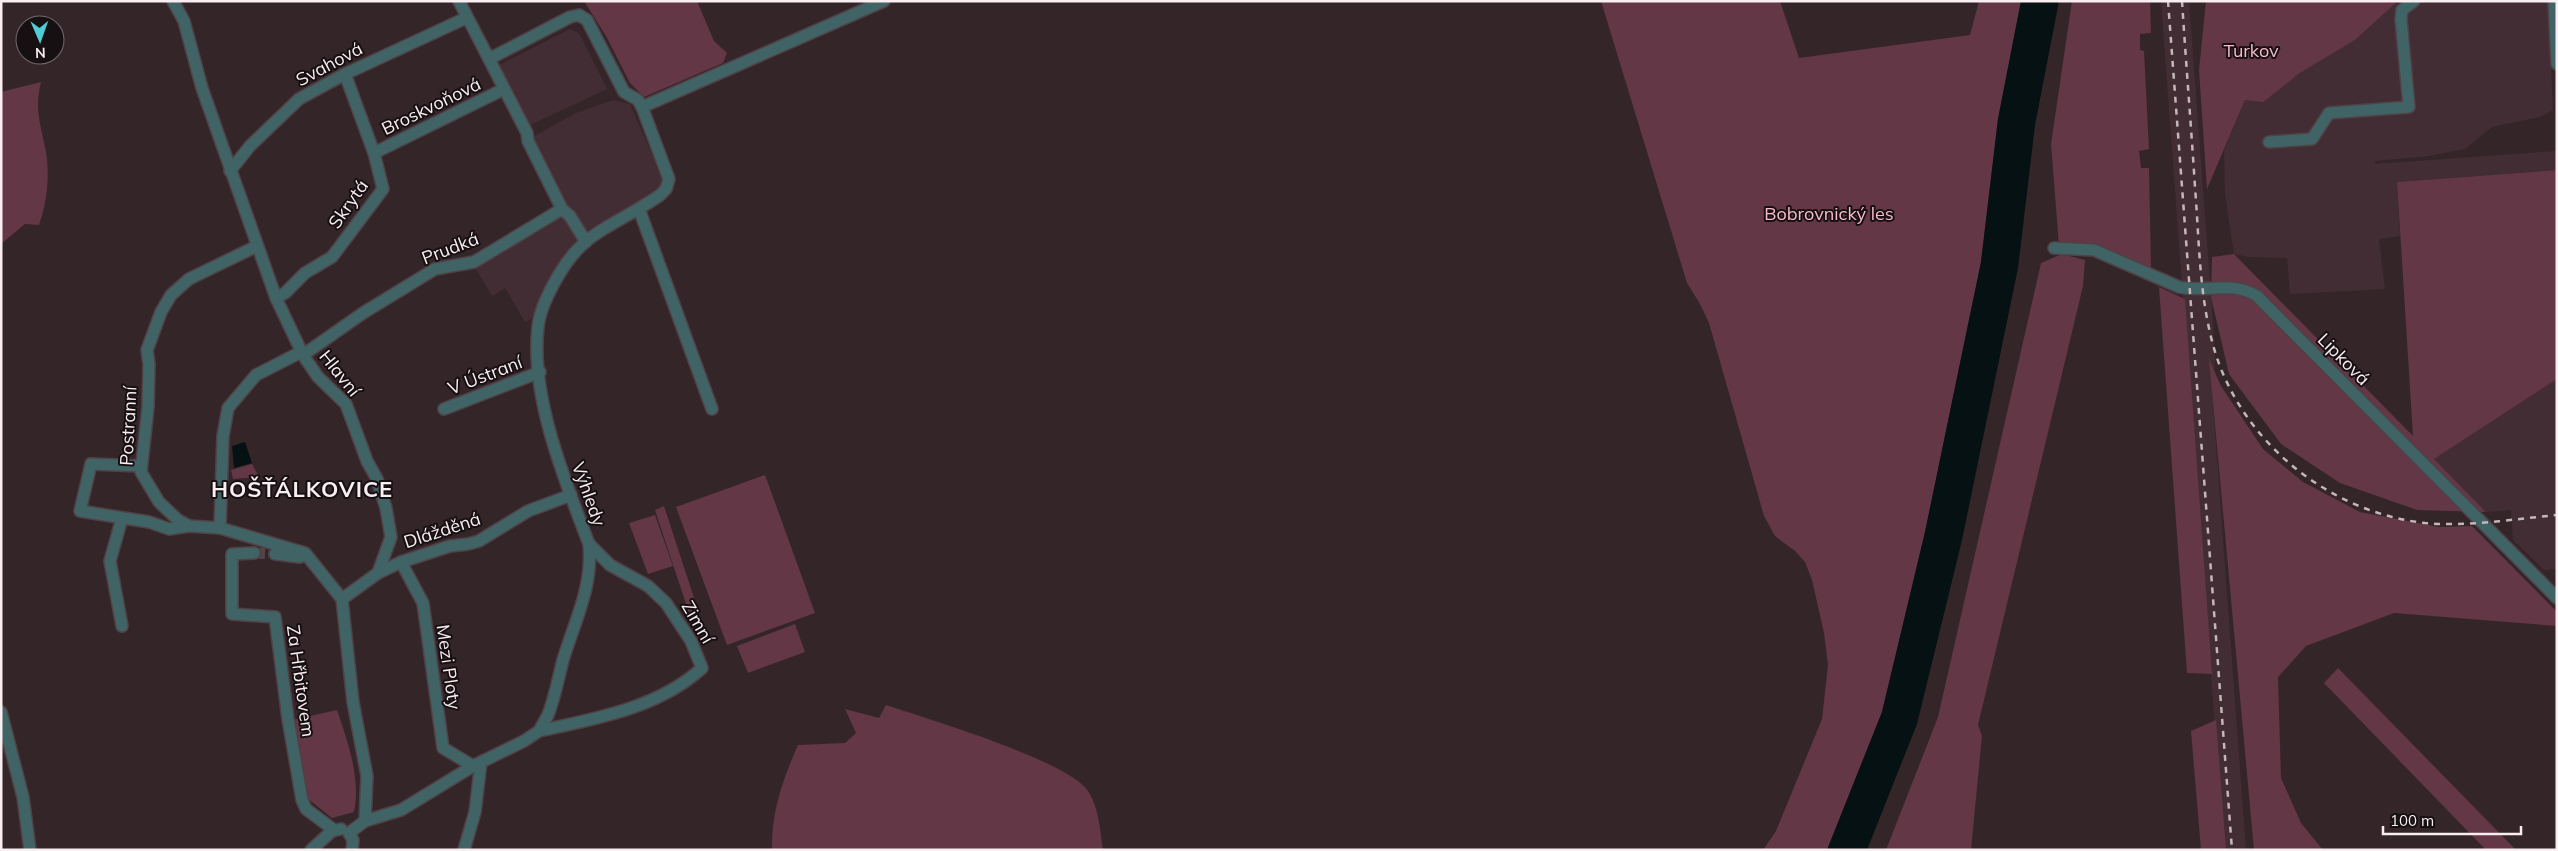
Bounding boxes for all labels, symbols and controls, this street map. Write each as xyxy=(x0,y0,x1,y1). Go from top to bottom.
north arrow xyxy=(15,15,65,65)
street label: Svahová xyxy=(292,37,366,91)
park label: Turkov xyxy=(2223,39,2279,62)
text: N xyxy=(35,44,46,62)
street label: Broskvoňová xyxy=(378,72,484,140)
street label: Skrytá xyxy=(323,175,373,233)
park label: Bobrovnický les xyxy=(1764,202,1894,225)
street label: Prudká xyxy=(418,227,482,269)
street label: Lipková xyxy=(2313,328,2375,390)
street label: Hlavní xyxy=(314,345,367,402)
street label: V Ústraní xyxy=(445,350,527,400)
street label: Postranní xyxy=(114,384,142,466)
street label: Výhledy xyxy=(567,459,611,530)
district label: HOŠŤÁLKOVICE xyxy=(211,475,393,503)
street label: Dlážděná xyxy=(401,507,483,553)
street label: Zimní xyxy=(677,596,720,649)
street label: Mezi Ploty xyxy=(432,623,466,711)
street label: Za Hřbitovem xyxy=(282,624,320,738)
scale bar xyxy=(2383,804,2520,836)
text: 100 m xyxy=(2390,811,2434,830)

